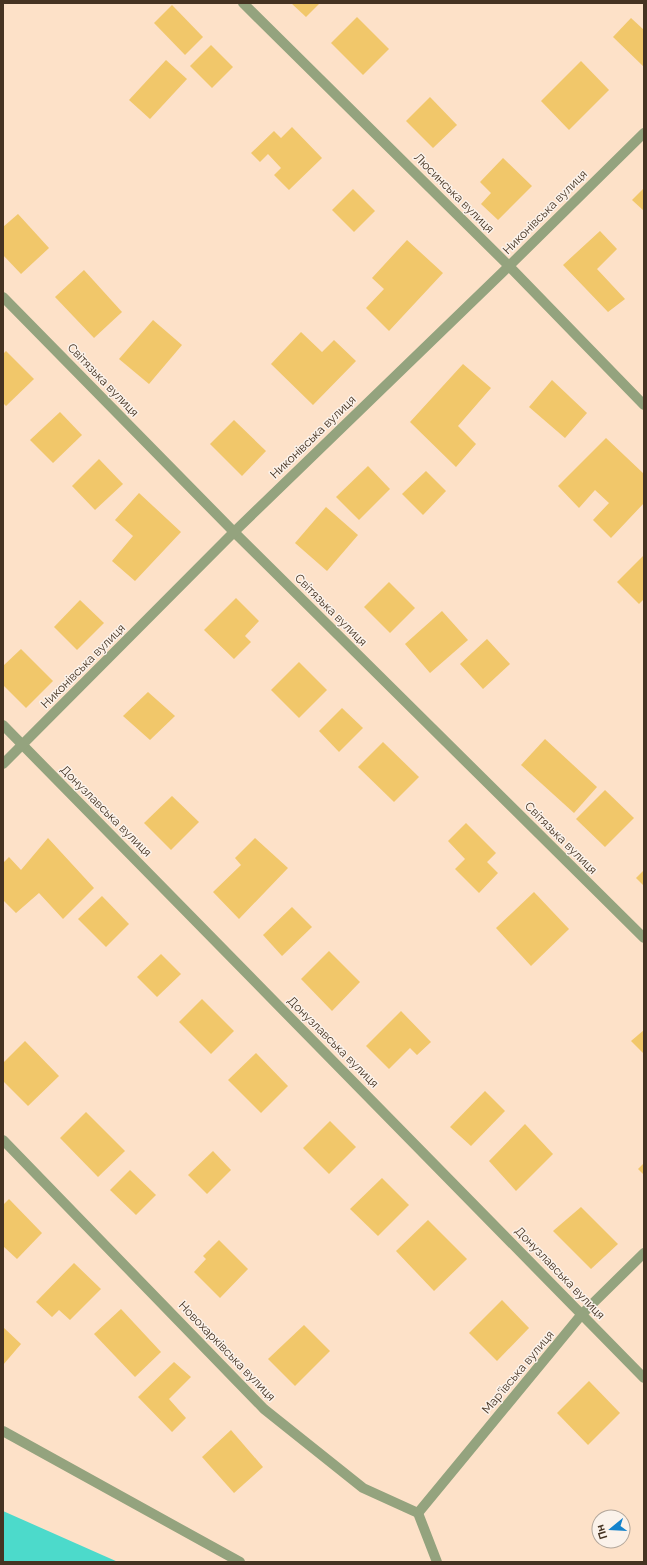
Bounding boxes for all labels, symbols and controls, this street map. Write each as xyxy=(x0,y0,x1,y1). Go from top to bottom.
street label: Люсинська вулиця xyxy=(411,150,497,236)
street label: Никонівська вулиця xyxy=(500,167,590,257)
street label: Світязька вулиця xyxy=(65,340,141,420)
street label: Никонівська вулиця xyxy=(267,393,359,481)
street label: Світязька вулиця xyxy=(292,571,370,649)
street label: Никонівська вулиця xyxy=(38,621,128,711)
street label: Донузлавська вулиця xyxy=(58,763,154,859)
street label: Світязька вулиця xyxy=(522,799,600,877)
street label: Донузлавська вулиця xyxy=(285,994,381,1090)
street label: Донузлавська вулиця xyxy=(512,1224,608,1322)
street label: Новохарківська вулиця xyxy=(176,1298,278,1404)
street label: Мар'ївська вулиця xyxy=(479,1328,557,1416)
north arrow xyxy=(591,1509,631,1549)
text: Пн xyxy=(594,1523,610,1541)

